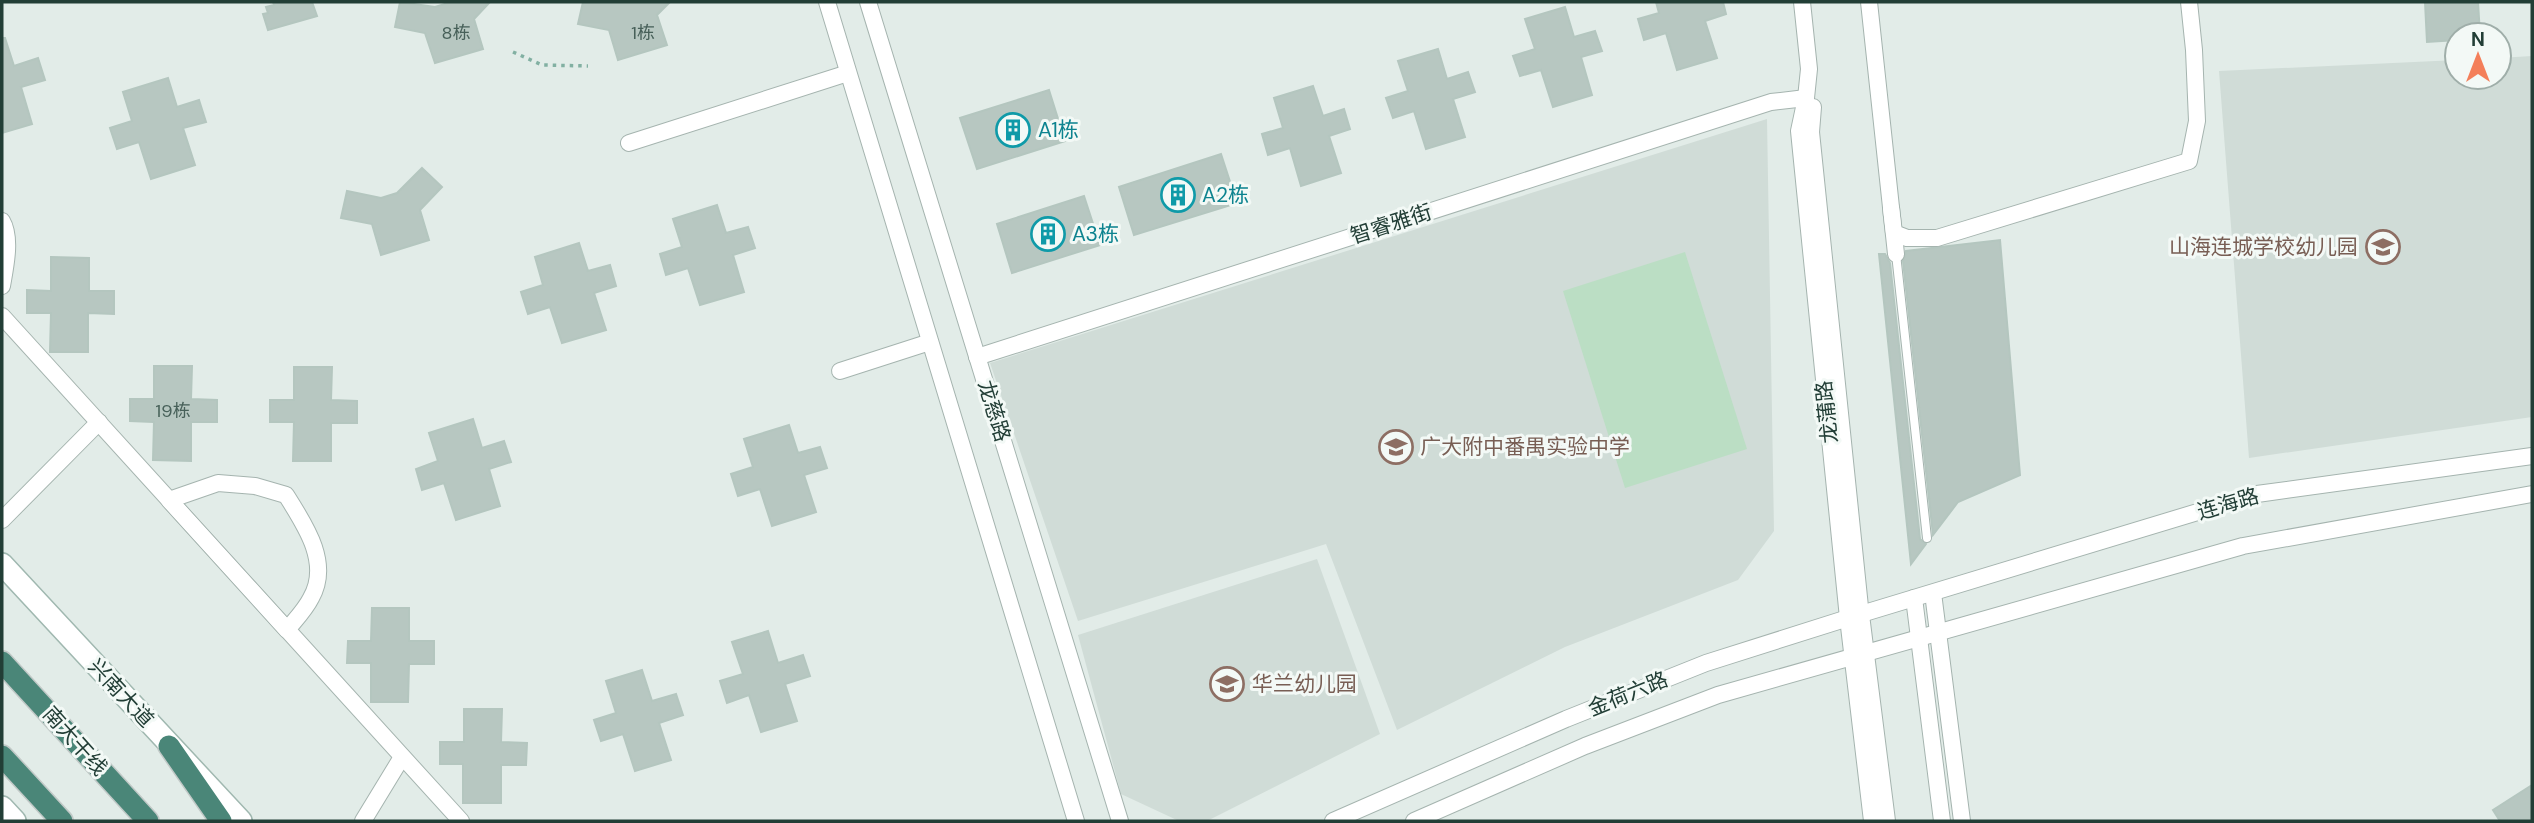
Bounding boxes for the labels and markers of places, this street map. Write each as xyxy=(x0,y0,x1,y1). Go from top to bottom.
building icon: A1栋 xyxy=(994,111,1032,149)
place label: A1栋 xyxy=(1038,116,1079,144)
building icon: A2栋 xyxy=(1159,176,1197,214)
place label: A2栋 xyxy=(1202,181,1249,209)
building icon: A3栋 xyxy=(1029,215,1067,253)
place label: A3栋 xyxy=(1072,220,1119,248)
school or university icon: 山海连城学校幼儿园 xyxy=(2364,228,2402,266)
place label: 山海连城学校幼儿园 xyxy=(2169,233,2358,261)
school or university icon: 广大附中番禺实验中学 xyxy=(1377,428,1415,466)
place label: 广大附中番禺实验中学 xyxy=(1420,433,1630,461)
school or university icon: 华兰幼儿园 xyxy=(1208,665,1246,703)
place label: 华兰幼儿园 xyxy=(1252,670,1357,698)

